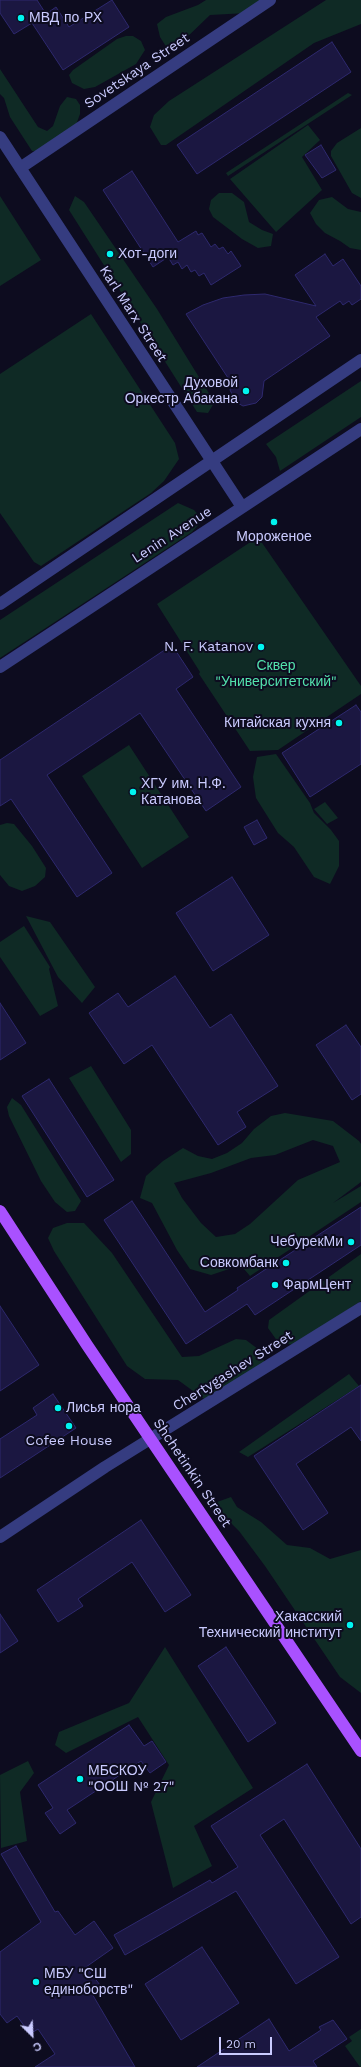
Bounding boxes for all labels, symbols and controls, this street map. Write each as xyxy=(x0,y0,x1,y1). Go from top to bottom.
place label: МВД по РХ xyxy=(29,10,102,26)
marker: МВД по РХ xyxy=(16,13,26,23)
street label: Sovetskaya Street xyxy=(81,30,193,112)
place label: Хот-доги xyxy=(118,246,177,262)
marker: Хот-доги xyxy=(105,249,115,259)
street label: Karl Marx Street xyxy=(96,263,170,365)
place label: Духовой Оркестр Абакана xyxy=(125,375,238,408)
marker: Духовой Оркестр Абакана xyxy=(241,386,251,396)
street label: Lenin Avenue xyxy=(129,503,215,567)
marker: Мороженое xyxy=(269,517,279,527)
place label: Мороженое xyxy=(236,529,312,545)
place label: N. F. Katanov xyxy=(164,639,253,655)
marker: N. F. Katanov xyxy=(256,642,266,652)
park label: Сквер "Университетский" xyxy=(215,658,337,690)
place label: Китайская кухня xyxy=(224,715,331,731)
marker: Китайская кухня xyxy=(334,718,344,728)
place label: ХГУ им. Н.Ф. Катанова xyxy=(141,776,226,808)
marker: ХГУ им. Н.Ф. Катанова xyxy=(128,787,138,797)
place label: ЧебурекМи xyxy=(270,1234,343,1250)
marker: ЧебурекМи xyxy=(346,1237,356,1247)
place label: Совкомбанк xyxy=(200,1255,278,1271)
marker: Совкомбанк xyxy=(281,1258,291,1268)
place label: ФармЦент xyxy=(283,1277,351,1293)
marker: ФармЦент xyxy=(270,1280,280,1290)
street label: Chertygashev Street xyxy=(170,1327,296,1415)
place label: Лисья нора xyxy=(66,1400,141,1416)
marker: Лисья нора xyxy=(53,1403,63,1413)
street label: Shchetinkin Street xyxy=(149,1415,235,1531)
marker: Cofee House xyxy=(64,1421,74,1431)
place label: Cofee House xyxy=(26,1433,112,1449)
place label: Хакасский Технический институт xyxy=(199,1609,342,1642)
marker: Хакасский Технический институт xyxy=(345,1620,355,1630)
place label: МБСКОУ "ООШ № 27" xyxy=(88,1763,174,1796)
marker: МБСКОУ "ООШ № 27" xyxy=(75,1774,85,1784)
place label: МБУ "СШ единоборств" xyxy=(44,1966,133,1998)
marker: МБУ "СШ единоборств" xyxy=(31,1977,41,1987)
north arrow xyxy=(12,2015,52,2055)
scale bar xyxy=(221,2029,274,2055)
text: 20 m xyxy=(226,2037,256,2051)
text: С xyxy=(31,2039,43,2054)

